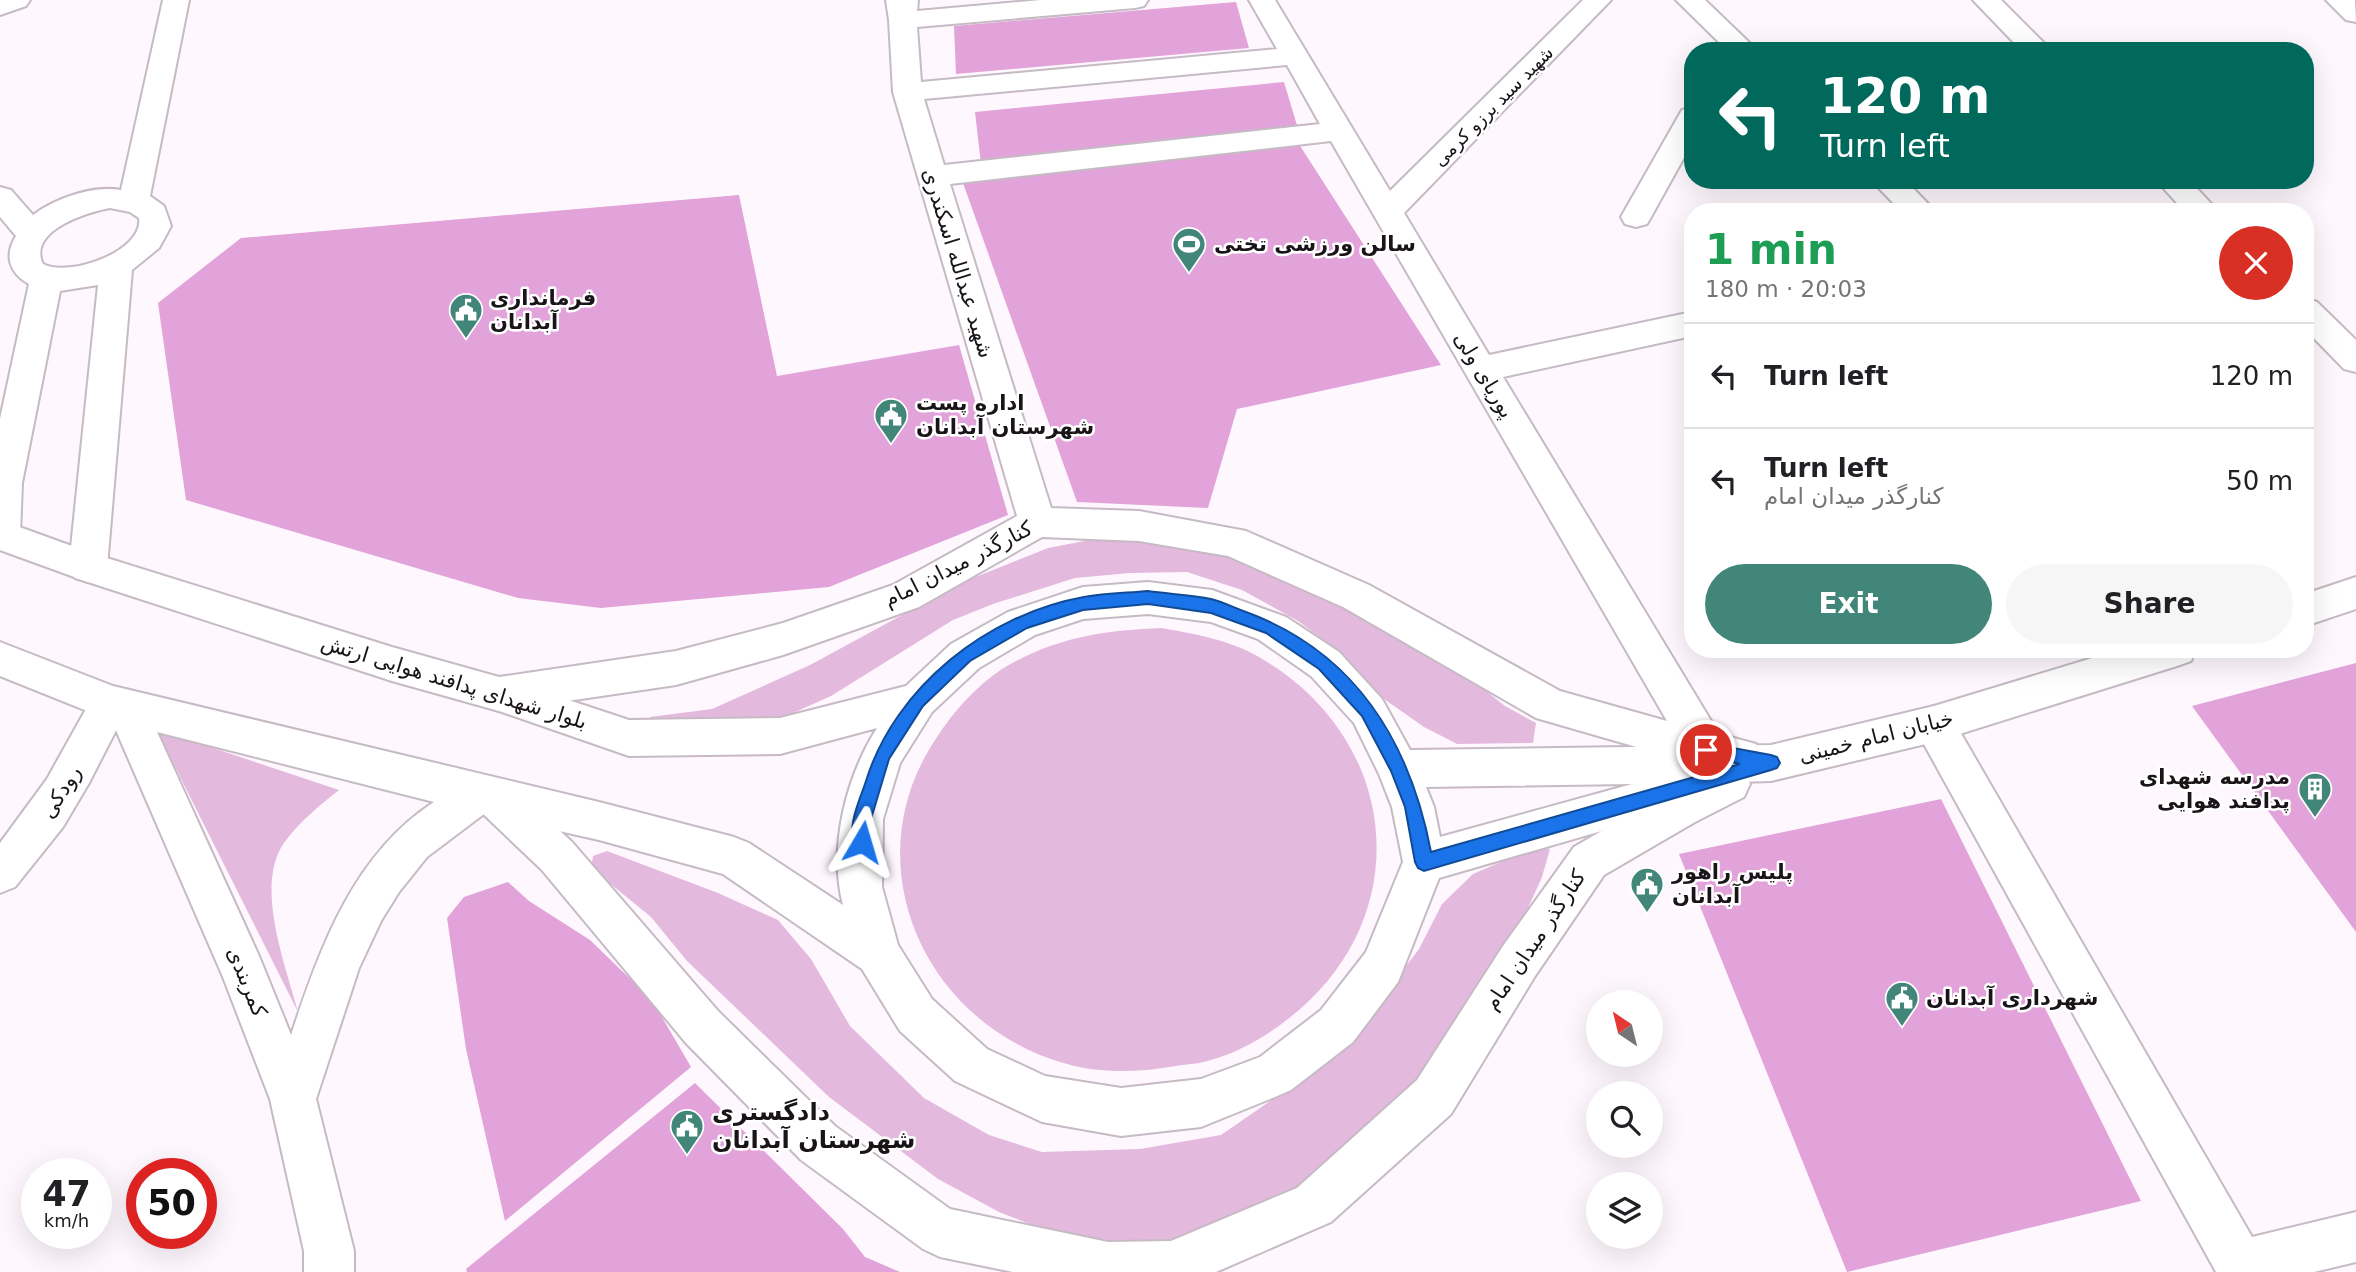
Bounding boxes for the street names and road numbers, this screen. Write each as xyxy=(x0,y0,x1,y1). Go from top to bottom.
street label: شهید سید برزو کرمی xyxy=(1429,42,1558,171)
street label: شهید عبدالله اسکندری xyxy=(918,165,998,361)
street label: پوریای ولی xyxy=(1449,328,1519,423)
street label: کنارگذر میدان امام xyxy=(880,516,1036,612)
street label: بلوار شهدای پدافند هوایی ارتش xyxy=(318,630,590,734)
street label: خیابان امام خمینی xyxy=(1796,706,1956,768)
street label: رودکی xyxy=(36,761,86,823)
street label: کنارگذر میدان امام xyxy=(1479,865,1591,1015)
street label: کمربندی xyxy=(222,943,272,1021)

